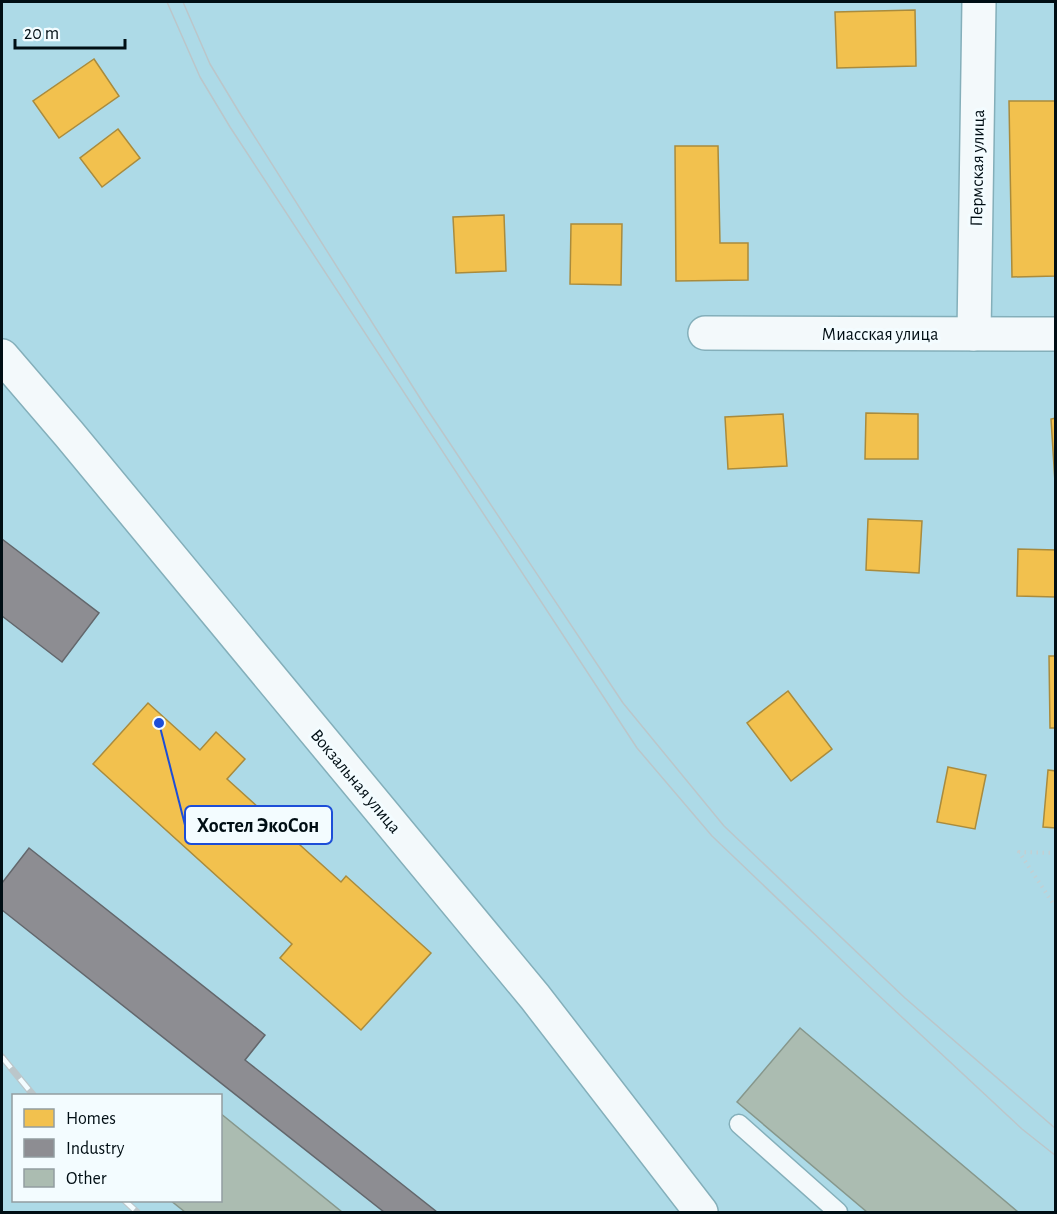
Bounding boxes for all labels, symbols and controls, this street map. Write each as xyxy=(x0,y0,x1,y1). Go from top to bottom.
scale bar xyxy=(15,12,124,50)
text: 20 m xyxy=(24,25,59,43)
street label: Пермская улица xyxy=(968,109,988,227)
street label: Миасская улица xyxy=(822,326,938,344)
street label: Вокзальная улица xyxy=(307,726,404,837)
callout: Хостел ЭкоСон xyxy=(185,806,332,844)
text: Хостел ЭкоСон xyxy=(197,816,319,836)
legend xyxy=(12,1094,222,1202)
text: Homes xyxy=(66,1110,116,1128)
text: Industry xyxy=(66,1140,125,1158)
text: Other xyxy=(66,1170,107,1188)

